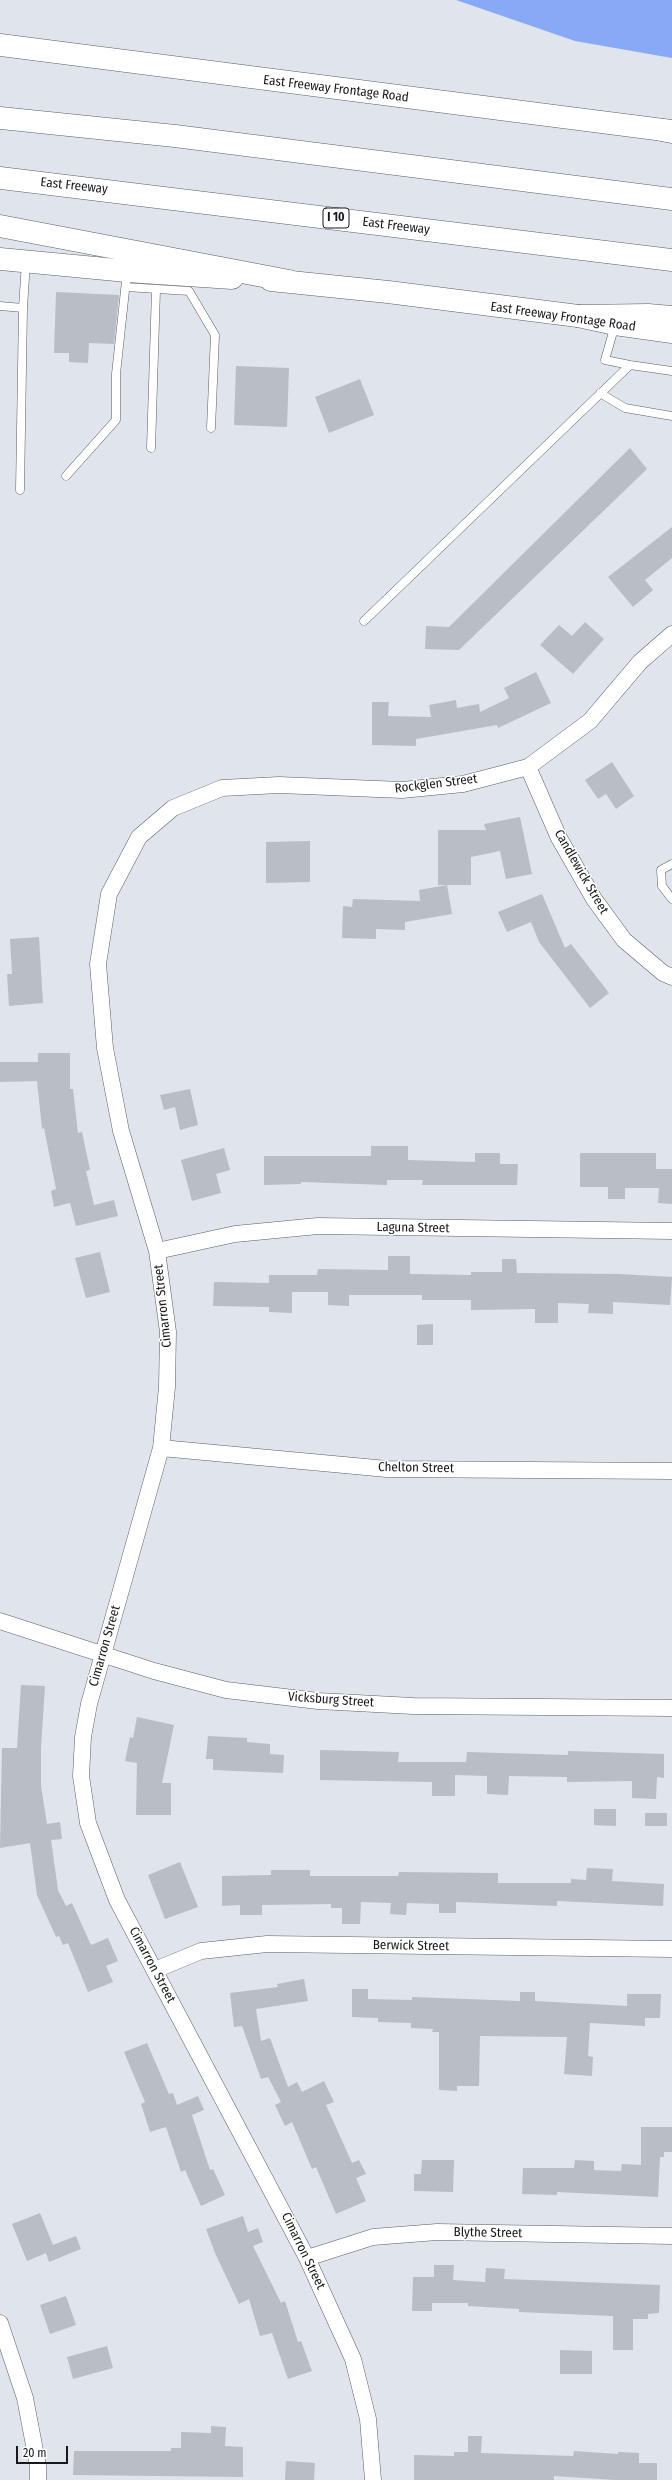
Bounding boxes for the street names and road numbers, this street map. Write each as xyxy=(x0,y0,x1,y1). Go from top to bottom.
street label: East Freeway Frontage Road xyxy=(262,72,410,106)
street label: East Freeway xyxy=(40,175,108,197)
road number: I 10 xyxy=(323,208,349,228)
street label: East Freeway xyxy=(361,214,431,238)
street label: East Freeway Frontage Road xyxy=(489,299,637,335)
street label: Rockglen Street xyxy=(394,771,478,797)
street label: Candlewick Street xyxy=(551,827,611,917)
street label: Laguna Street xyxy=(376,1220,450,1236)
street label: Cimarron Street xyxy=(151,1264,175,1348)
street label: Chelton Street xyxy=(378,1460,454,1476)
street label: Cimarron Street xyxy=(86,1604,124,1688)
street label: Vicksburg Street xyxy=(287,1689,375,1711)
street label: Cimarron Street xyxy=(125,1924,179,2006)
street label: Berwick Street xyxy=(373,1938,449,1954)
street label: Cimarron Street xyxy=(278,2210,328,2292)
street label: Blythe Street xyxy=(453,2225,523,2241)

